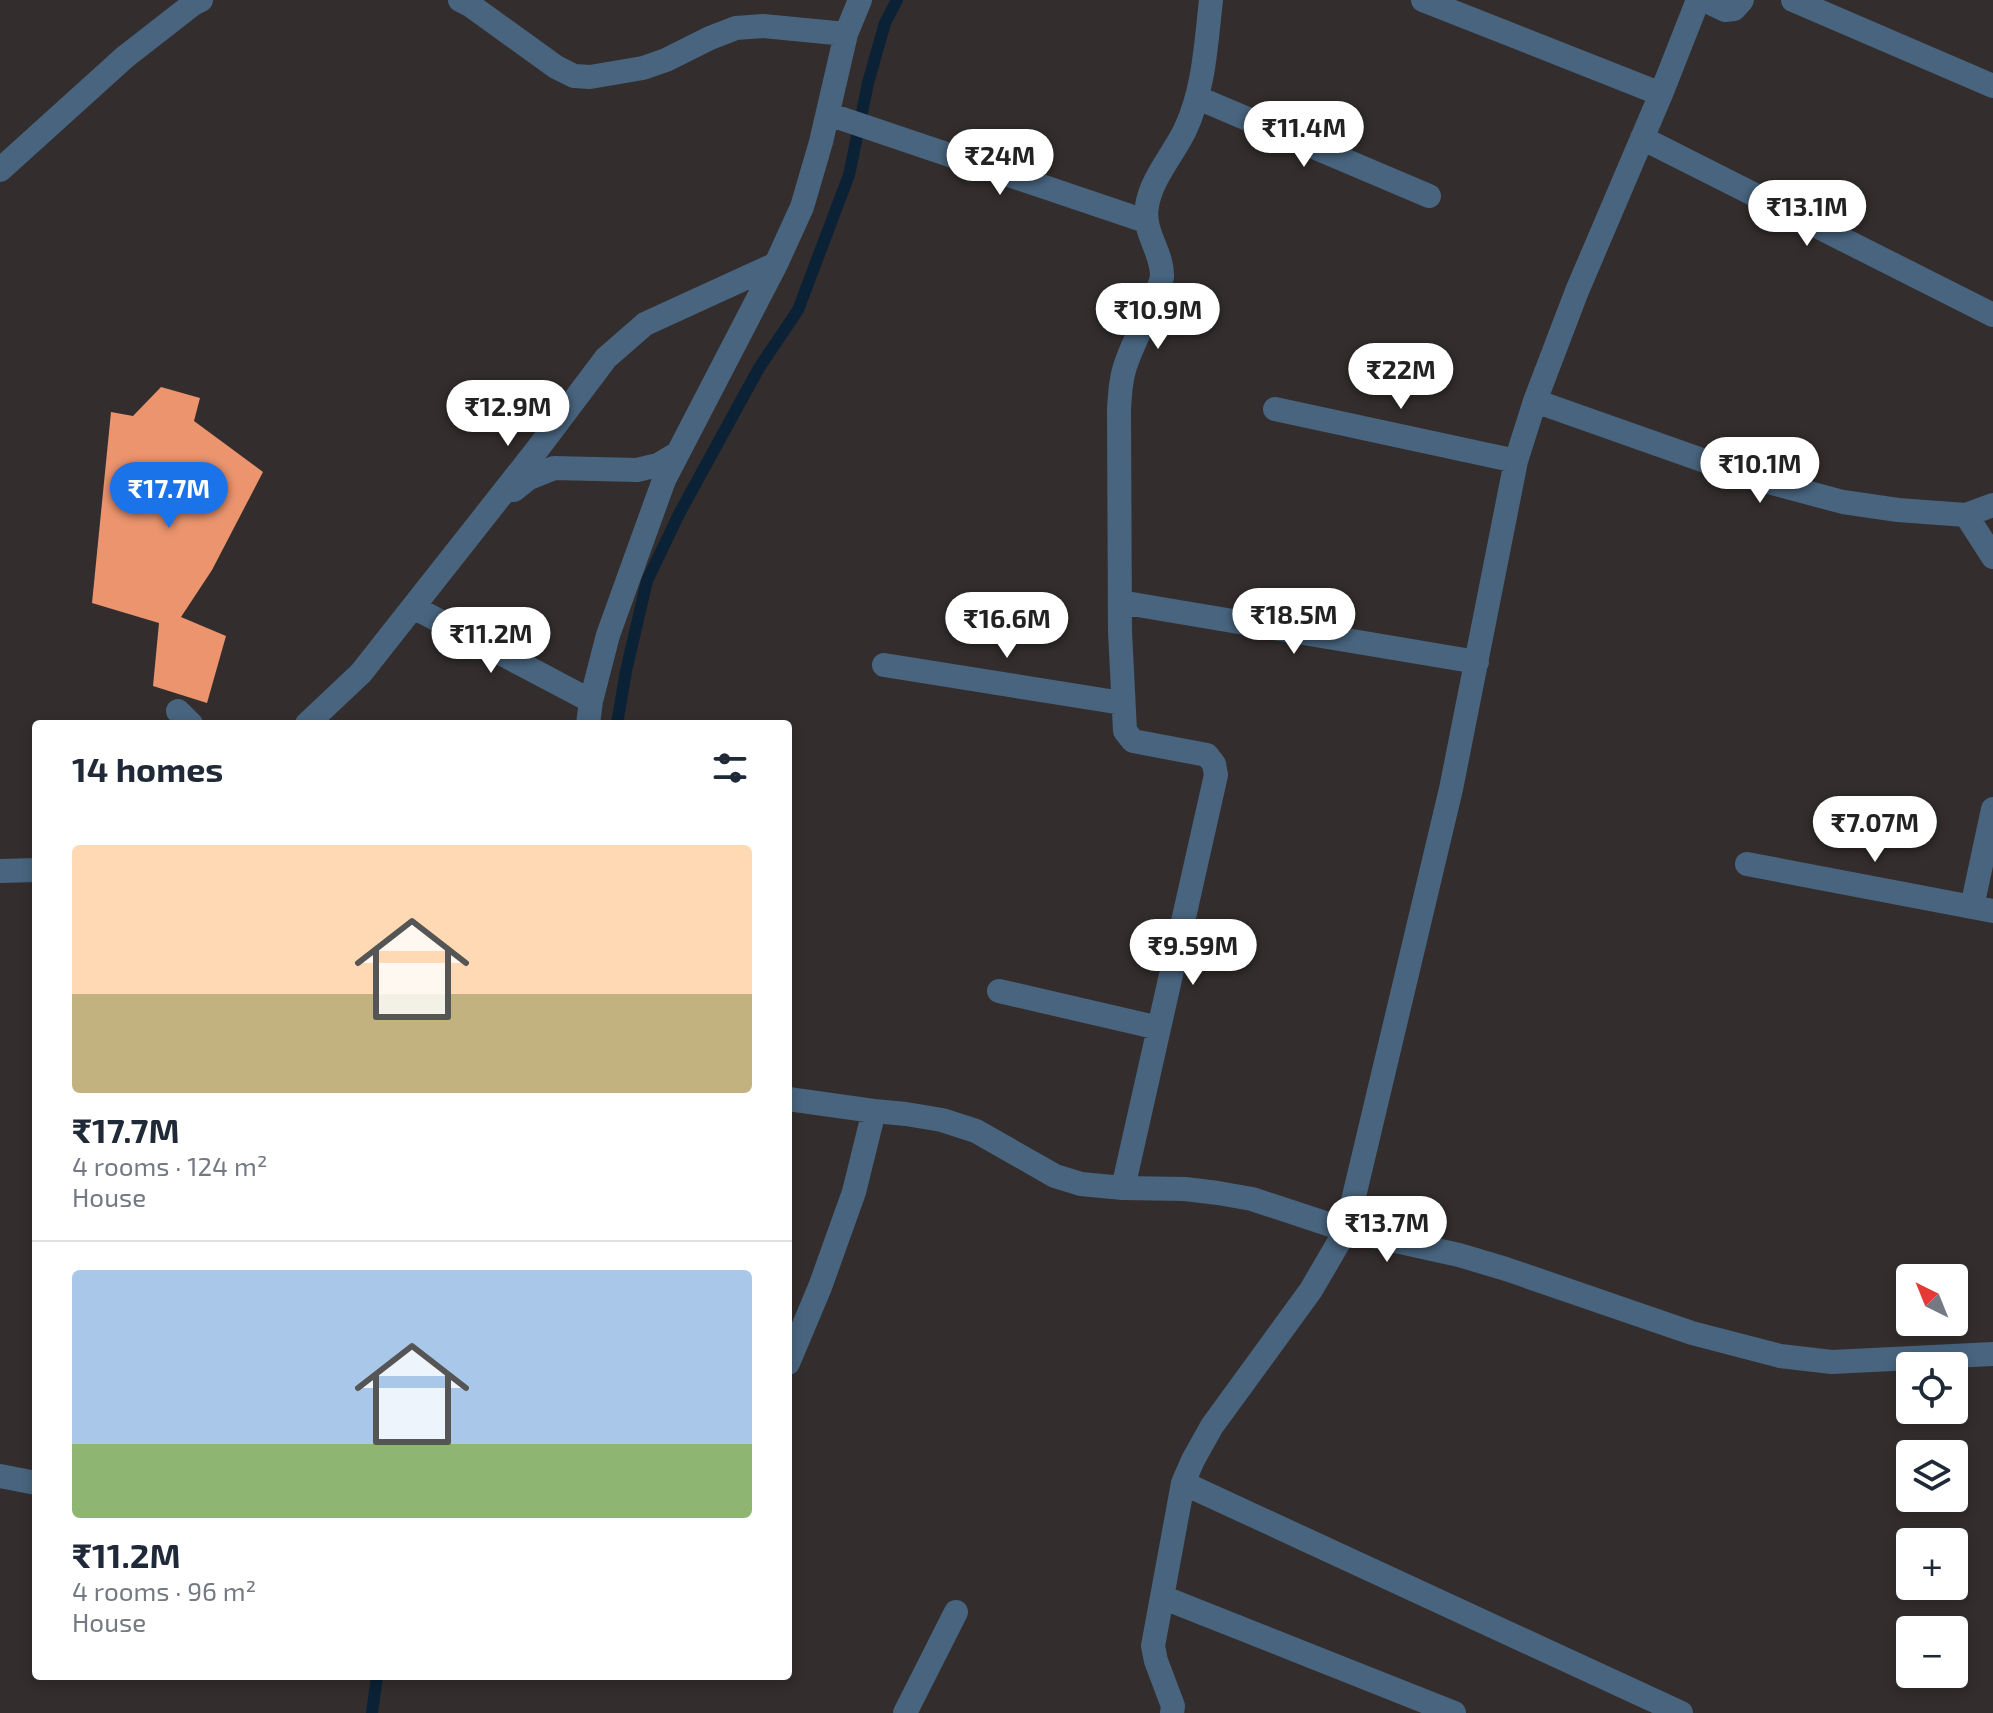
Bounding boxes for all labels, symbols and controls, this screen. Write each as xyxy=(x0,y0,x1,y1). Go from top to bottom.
pin: ₹11.4M xyxy=(1239,101,1369,169)
text: ₹11.4M xyxy=(1262,111,1346,142)
pin: ₹24M xyxy=(953,129,1047,197)
text: ₹24M xyxy=(965,139,1035,170)
pin: ₹13.1M xyxy=(1742,180,1872,248)
text: ₹13.1M xyxy=(1766,190,1848,221)
pin: ₹10.9M xyxy=(1093,283,1223,351)
text: ₹10.9M xyxy=(1114,293,1202,324)
pin: ₹22M xyxy=(1354,343,1448,411)
text: ₹22M xyxy=(1366,353,1436,384)
pin: ₹12.9M xyxy=(443,380,573,448)
text: ₹12.9M xyxy=(464,390,552,421)
pin: ₹10.1M xyxy=(1695,437,1825,505)
text: ₹10.1M xyxy=(1718,447,1802,478)
pin: ₹17.7M xyxy=(104,462,234,530)
text: ₹17.7M xyxy=(128,472,210,503)
pin: ₹18.5M xyxy=(1229,588,1359,656)
pin: ₹16.6M xyxy=(942,592,1072,660)
text: ₹18.5M xyxy=(1250,598,1338,629)
text: ₹16.6M xyxy=(963,602,1051,633)
pin: ₹11.2M xyxy=(426,607,556,675)
text: ₹11.2M xyxy=(449,617,533,648)
icon: filters xyxy=(708,746,752,790)
text: 14 homes xyxy=(72,748,223,789)
pin: ₹7.07M xyxy=(1810,796,1940,864)
text: ₹7.07M xyxy=(1831,806,1919,837)
icon: home xyxy=(340,897,484,1041)
pin: ₹9.59M xyxy=(1128,919,1258,987)
text: ₹9.59M xyxy=(1148,929,1238,960)
text: ₹17.7M xyxy=(72,1109,180,1150)
text: 4 rooms · 124 m² xyxy=(72,1150,267,1181)
text: House xyxy=(72,1181,146,1212)
pin: ₹13.7M xyxy=(1322,1196,1452,1264)
text: ₹13.7M xyxy=(1345,1206,1429,1237)
north arrow xyxy=(1896,1264,1968,1336)
map controls xyxy=(1896,1264,1968,1688)
icon: home xyxy=(340,1322,484,1466)
button: locate xyxy=(1896,1352,1968,1424)
button: layers xyxy=(1896,1440,1968,1512)
button: + xyxy=(1896,1528,1968,1600)
text: ₹11.2M xyxy=(72,1534,181,1575)
text: 4 rooms · 96 m² xyxy=(72,1575,256,1606)
text: House xyxy=(72,1606,146,1637)
button: − xyxy=(1896,1616,1968,1688)

